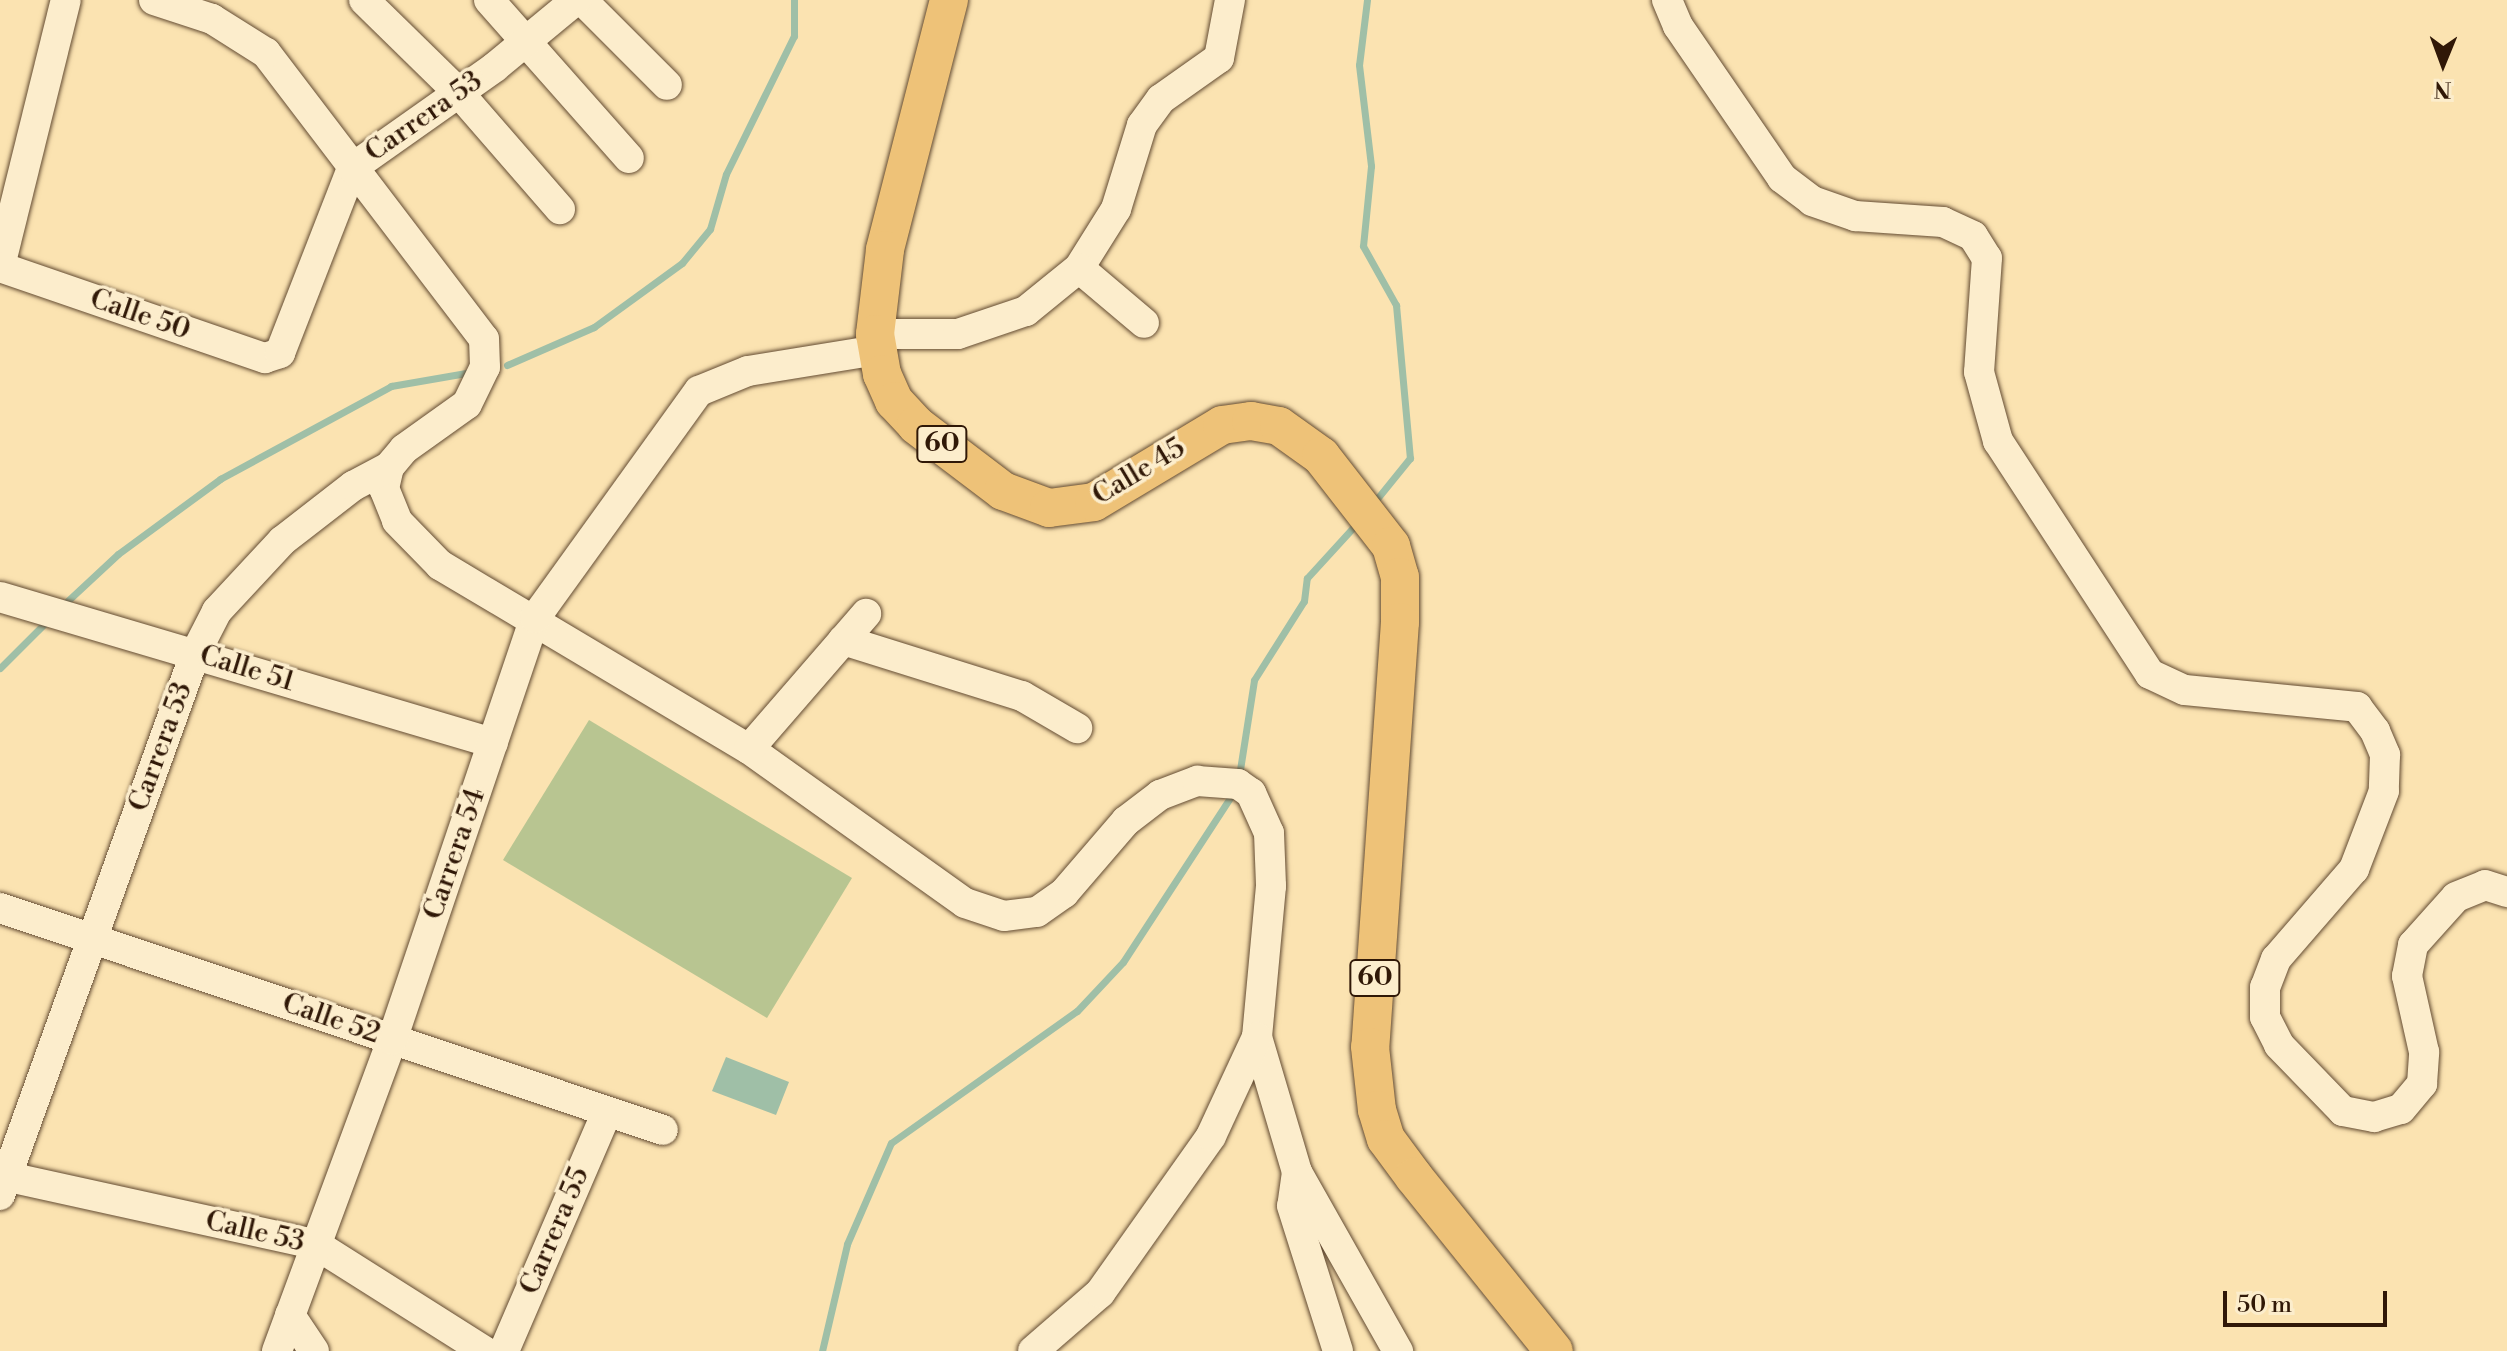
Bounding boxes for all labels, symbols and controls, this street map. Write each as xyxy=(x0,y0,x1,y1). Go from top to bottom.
north arrow xyxy=(2403,24,2483,104)
street label: Carrera 53 xyxy=(359,65,489,169)
text: N xyxy=(2434,75,2452,102)
street label: Calle 50 xyxy=(85,282,195,348)
road number: 60 xyxy=(916,422,968,466)
street label: Calle 45 xyxy=(1087,431,1191,513)
street label: Calle 51 xyxy=(196,639,298,699)
street label: Carrera 53 xyxy=(122,678,200,816)
street label: Carrera 54 xyxy=(417,784,493,924)
road number: 60 xyxy=(1349,956,1401,1000)
street label: Calle 52 xyxy=(278,987,384,1051)
street label: Carrera 55 xyxy=(513,1162,597,1300)
street label: Calle 53 xyxy=(202,1204,308,1260)
scale bar xyxy=(2227,1275,2391,1325)
text: 50 m xyxy=(2237,1290,2292,1320)

